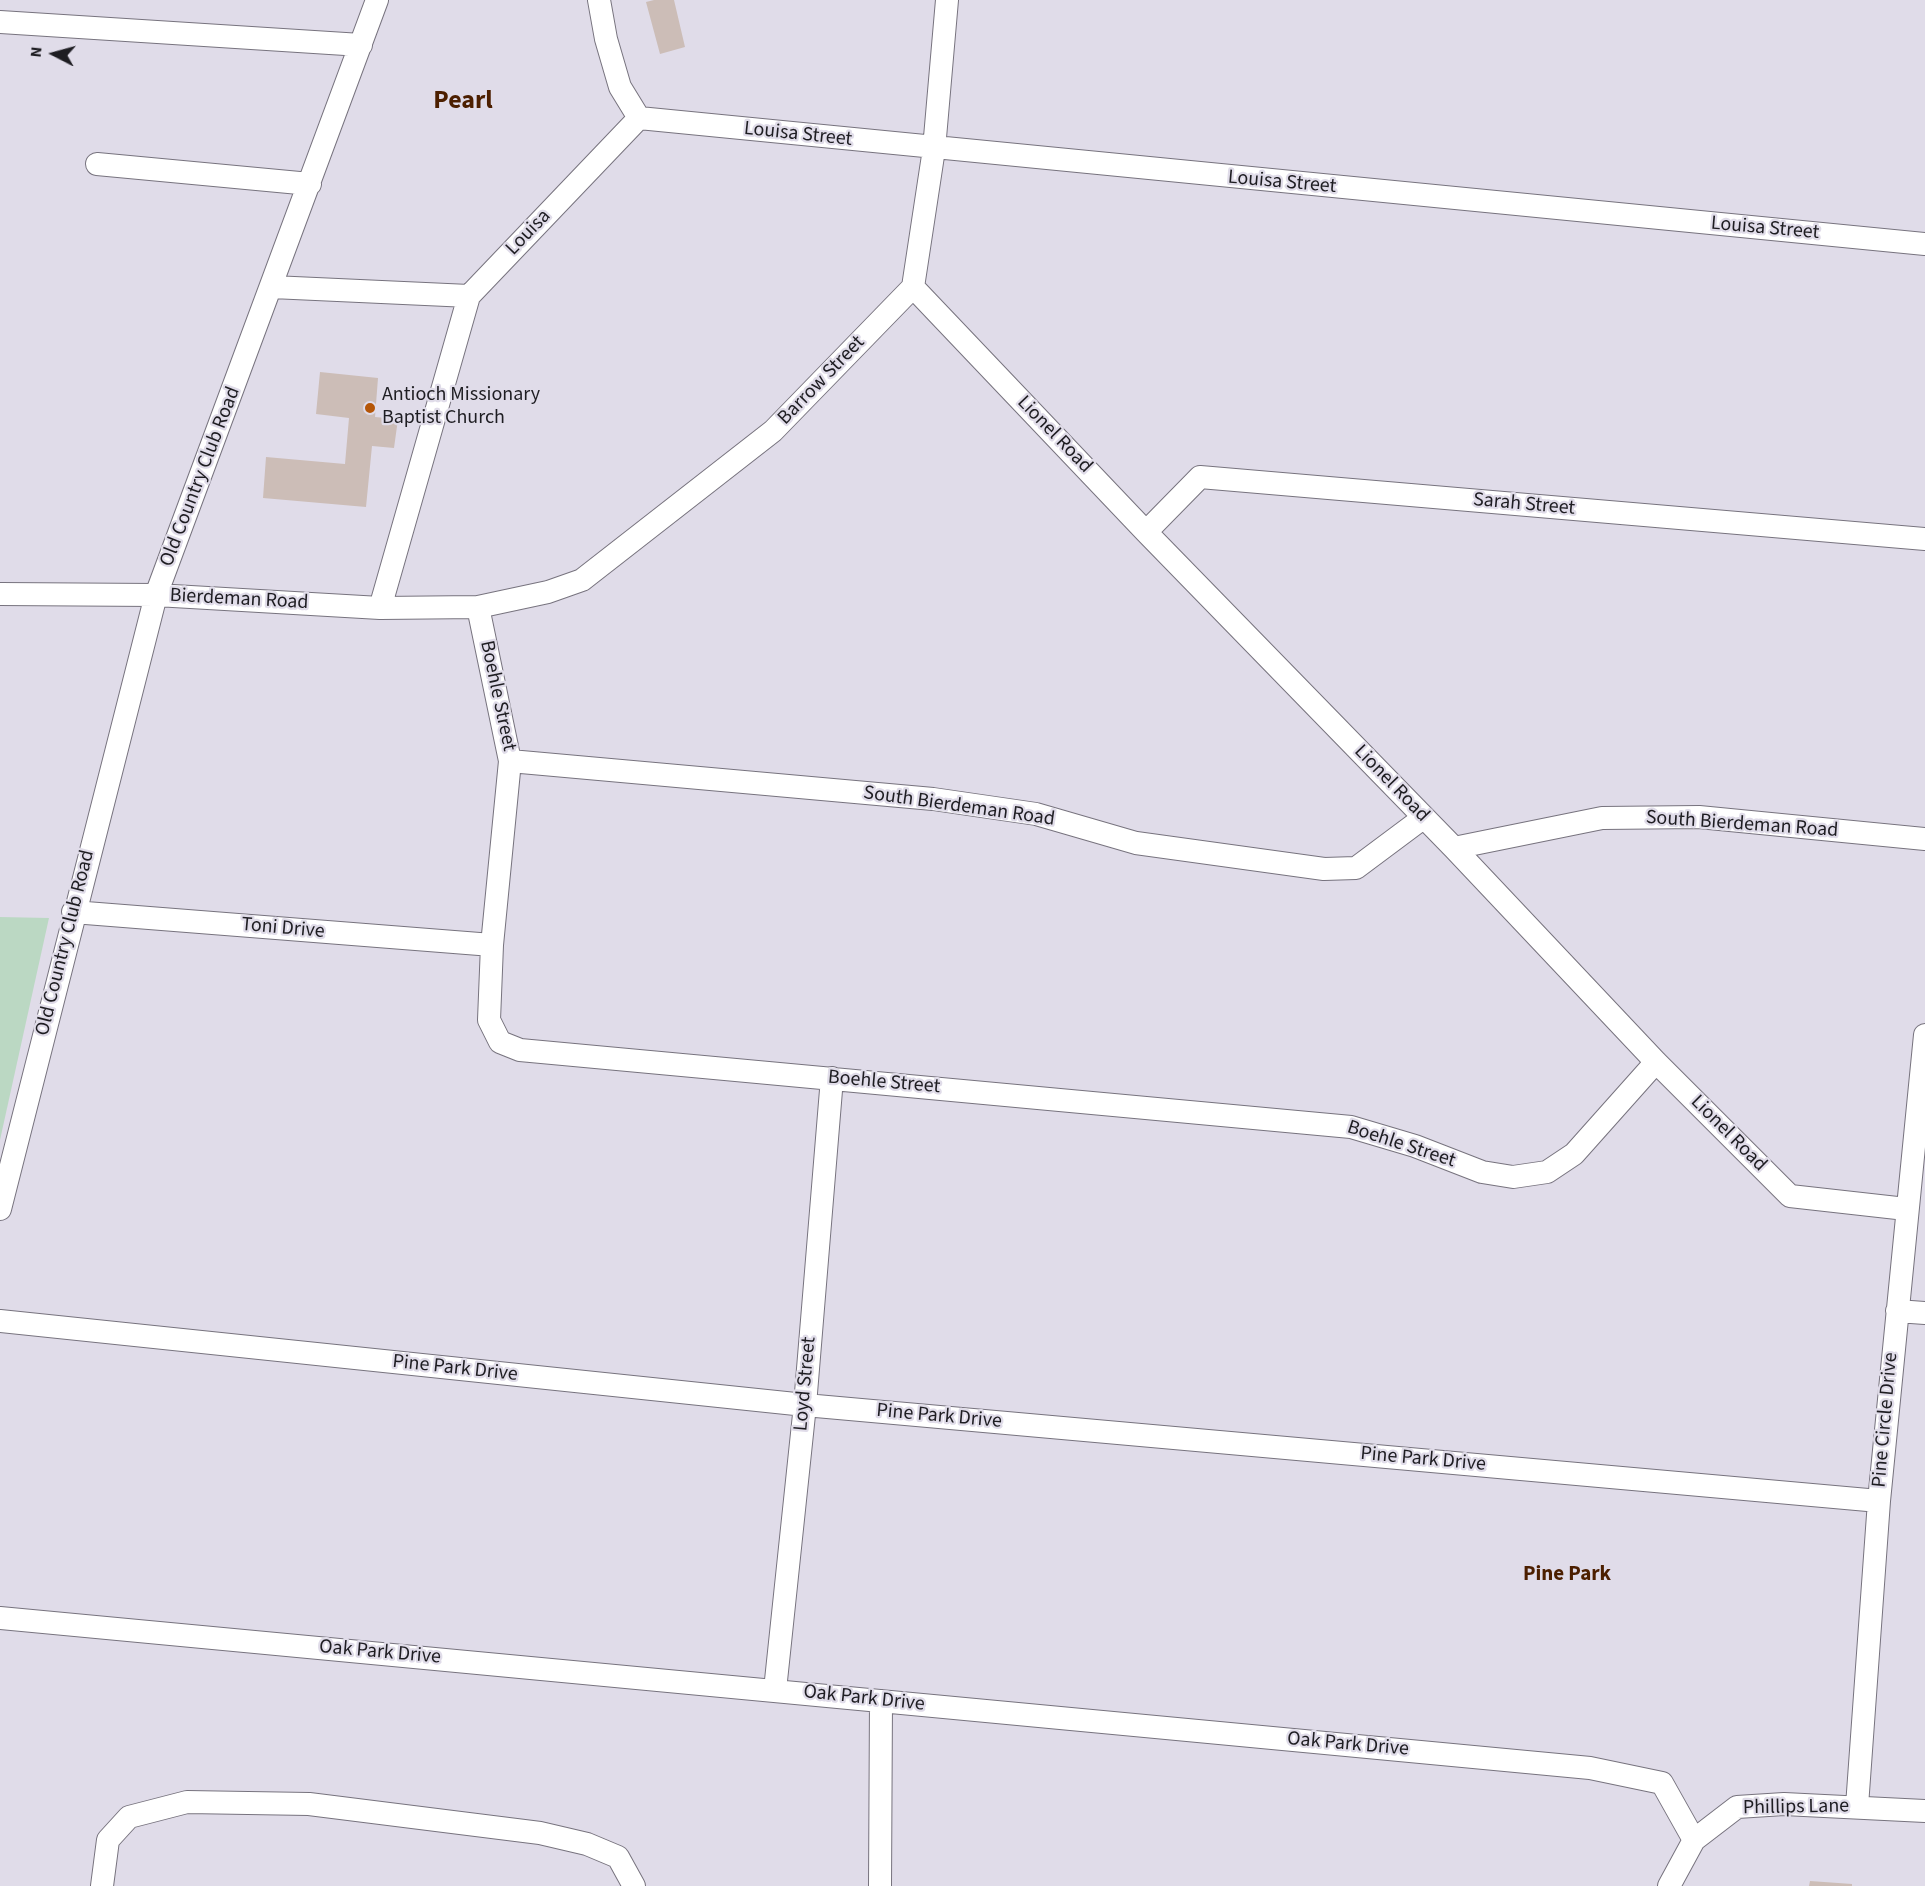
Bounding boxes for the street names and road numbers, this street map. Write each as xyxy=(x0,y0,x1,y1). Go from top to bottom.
street label: Louisa Street xyxy=(743,117,853,153)
street label: Louisa Street xyxy=(1227,166,1337,200)
street label: Louisa xyxy=(501,205,557,261)
street label: Louisa Street xyxy=(1710,212,1820,246)
street label: Barrow Street xyxy=(774,331,870,431)
street label: Old Country Club Road xyxy=(156,384,246,570)
street label: Lionel Road xyxy=(1011,391,1097,479)
street label: Sarah Street xyxy=(1472,489,1576,521)
street label: Bierdeman Road xyxy=(169,584,309,616)
street label: Boehle Street xyxy=(474,638,520,754)
street label: Lionel Road xyxy=(1348,740,1434,828)
street label: South Bierdeman Road xyxy=(862,782,1056,832)
street label: South Bierdeman Road xyxy=(1645,806,1839,844)
street label: Old Country Club Road xyxy=(31,848,101,1038)
street label: Toni Drive xyxy=(240,913,326,945)
street label: Boehle Street xyxy=(827,1066,941,1100)
street label: Lionel Road xyxy=(1685,1091,1771,1177)
street label: Boehle Street xyxy=(1344,1116,1458,1174)
street label: Loyd Street xyxy=(790,1336,822,1432)
street label: Pine Park Drive xyxy=(391,1350,519,1388)
street label: Pine Circle Drive xyxy=(1868,1351,1904,1489)
street label: Pine Park Drive xyxy=(875,1400,1003,1434)
street label: Pine Park Drive xyxy=(1359,1443,1487,1477)
street label: Oak Park Drive xyxy=(318,1636,442,1670)
street label: Oak Park Drive xyxy=(802,1681,926,1717)
street label: Oak Park Drive xyxy=(1286,1728,1410,1762)
street label: Phillips Lane xyxy=(1743,1795,1849,1821)

